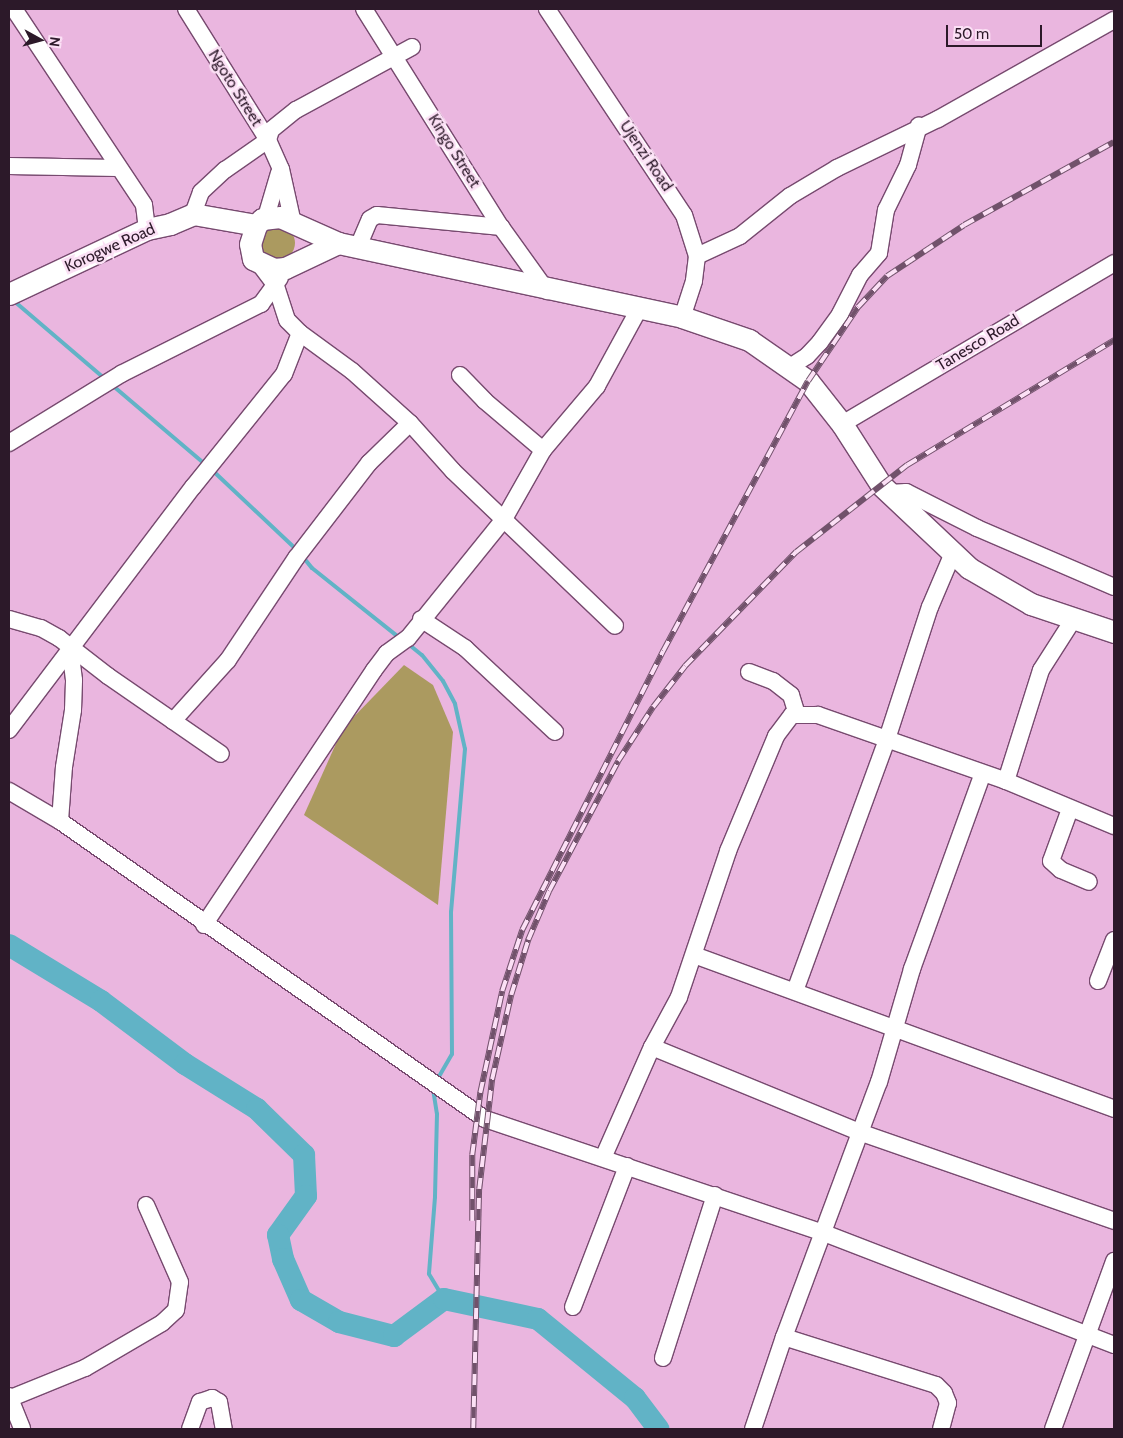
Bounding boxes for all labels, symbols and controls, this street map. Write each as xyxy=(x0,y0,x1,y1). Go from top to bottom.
north arrow xyxy=(15,15,65,65)
scale bar xyxy=(948,15,1044,47)
text: 50 m xyxy=(954,25,989,43)
text: N xyxy=(45,36,64,48)
street label: Ngoto Street xyxy=(204,46,266,130)
street label: Kingo Street xyxy=(424,111,484,191)
street label: Ujenzi Road xyxy=(615,117,677,195)
street label: Korogwe Road xyxy=(62,220,158,276)
street label: Tanesco Road xyxy=(933,311,1023,375)

